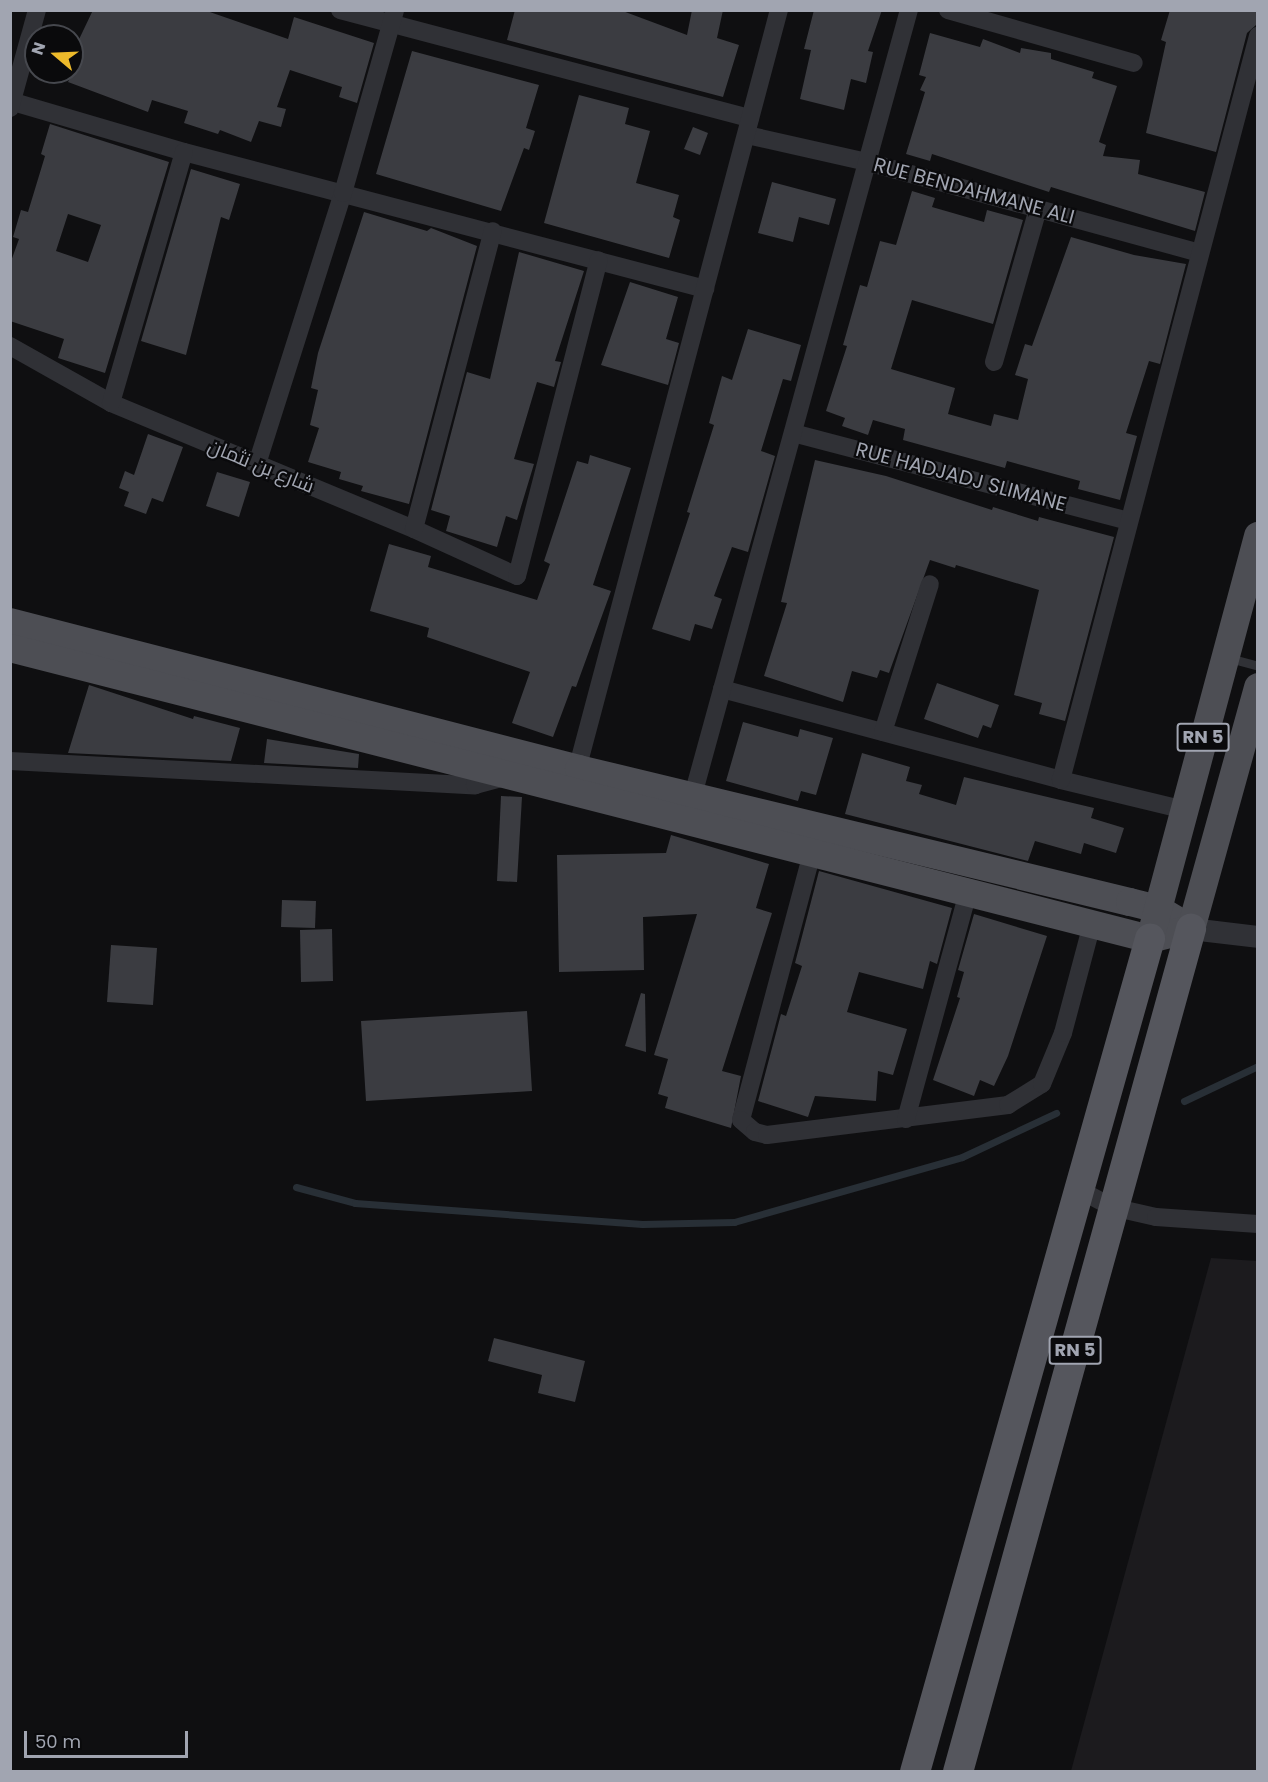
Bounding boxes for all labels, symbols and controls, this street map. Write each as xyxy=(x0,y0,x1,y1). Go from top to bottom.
north arrow xyxy=(24,24,84,84)
text: N xyxy=(26,39,51,58)
street label: RUE BENDAHMANE ALI xyxy=(871,153,1077,229)
street label: شارع بن نثمان xyxy=(204,434,318,498)
street label: RUE HADJADJ SLIMANE xyxy=(853,437,1069,517)
road number: RN 5 xyxy=(1176,722,1230,752)
road number: RN 5 xyxy=(1048,1335,1102,1365)
scale bar xyxy=(27,1719,190,1757)
text: 50 m xyxy=(35,1729,81,1754)

